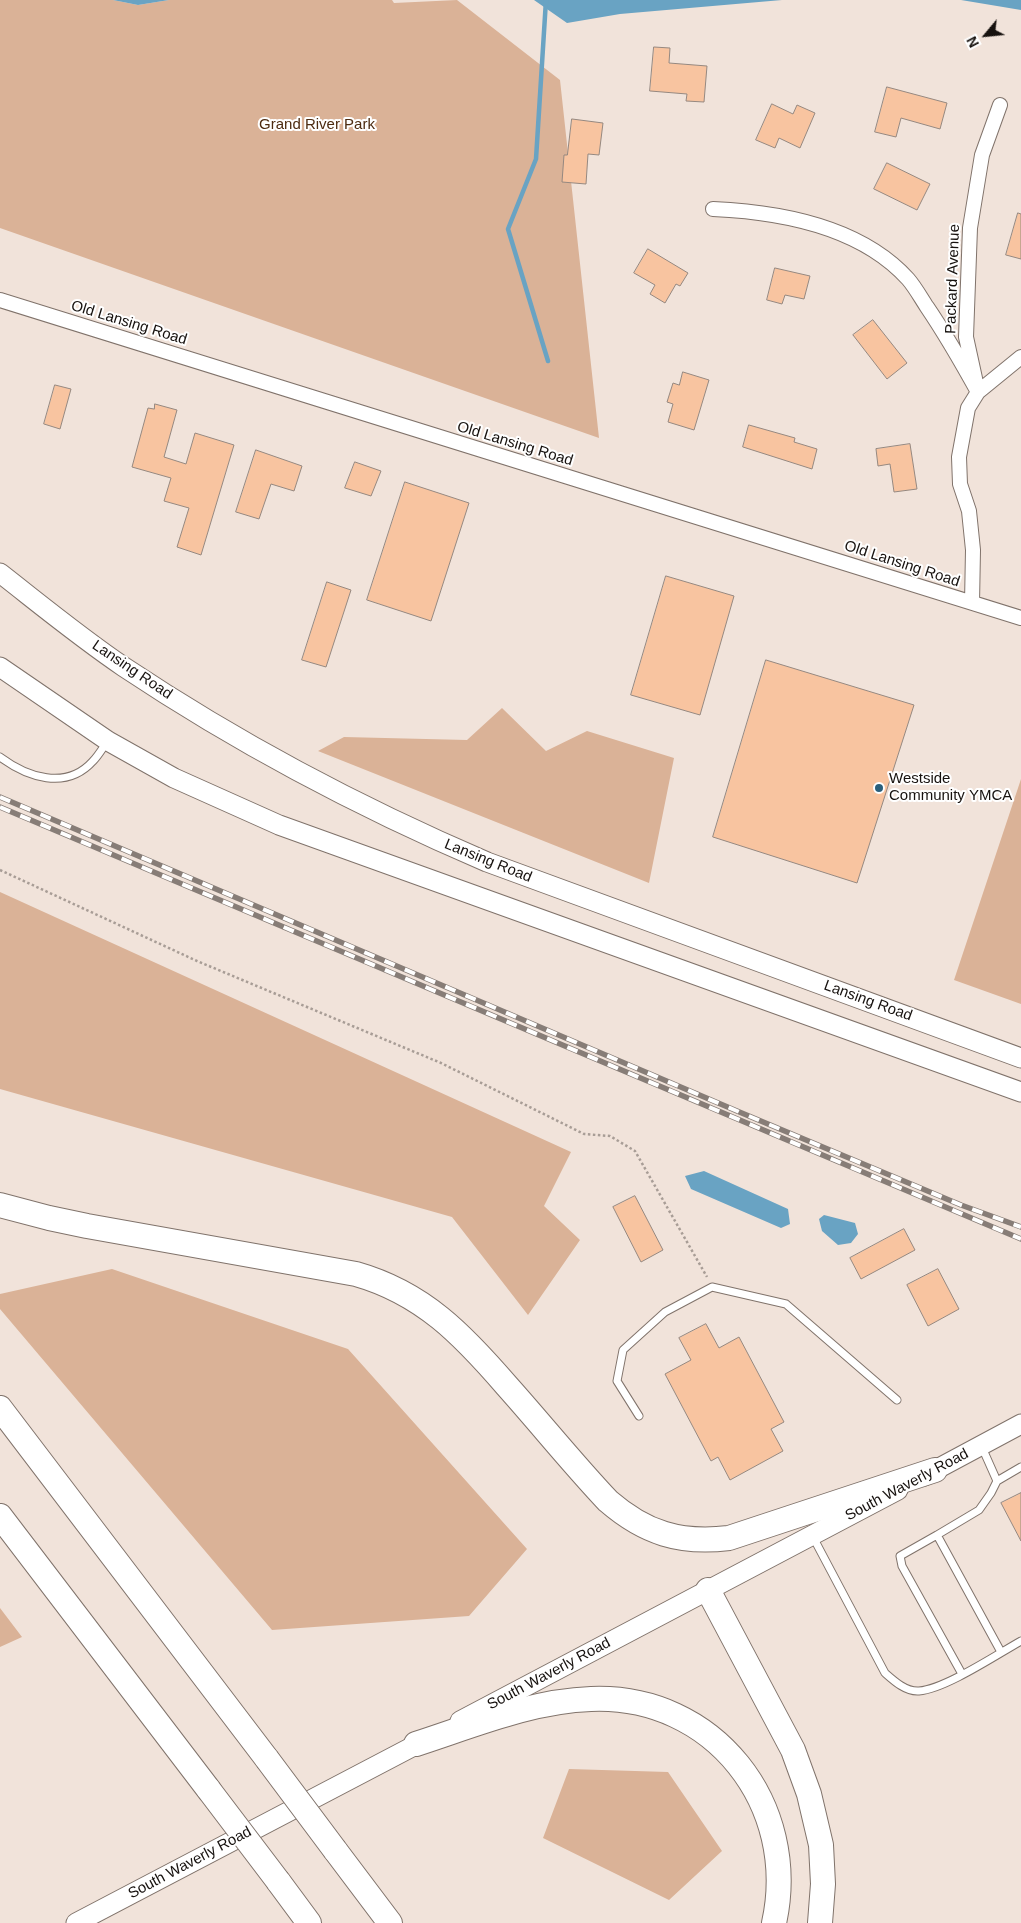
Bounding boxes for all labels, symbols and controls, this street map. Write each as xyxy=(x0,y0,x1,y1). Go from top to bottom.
north arrow xyxy=(961,10,1011,60)
text: N xyxy=(963,34,982,50)
park label: Grand River Park xyxy=(259,116,375,134)
street label: Packard Avenue xyxy=(942,224,964,334)
street label: Old Lansing Road xyxy=(69,297,189,349)
street label: Old Lansing Road xyxy=(455,418,575,470)
street label: Old Lansing Road xyxy=(842,537,962,591)
street label: Lansing Road xyxy=(89,637,175,703)
place label: Westside Community YMCA xyxy=(889,770,1012,805)
marker: Westside Community YMCA xyxy=(873,782,885,794)
street label: Lansing Road xyxy=(442,835,534,887)
street label: Lansing Road xyxy=(821,977,915,1025)
street label: South Waverly Road xyxy=(842,1445,972,1525)
street label: South Waverly Road xyxy=(484,1634,614,1714)
street label: South Waverly Road xyxy=(125,1823,255,1903)

